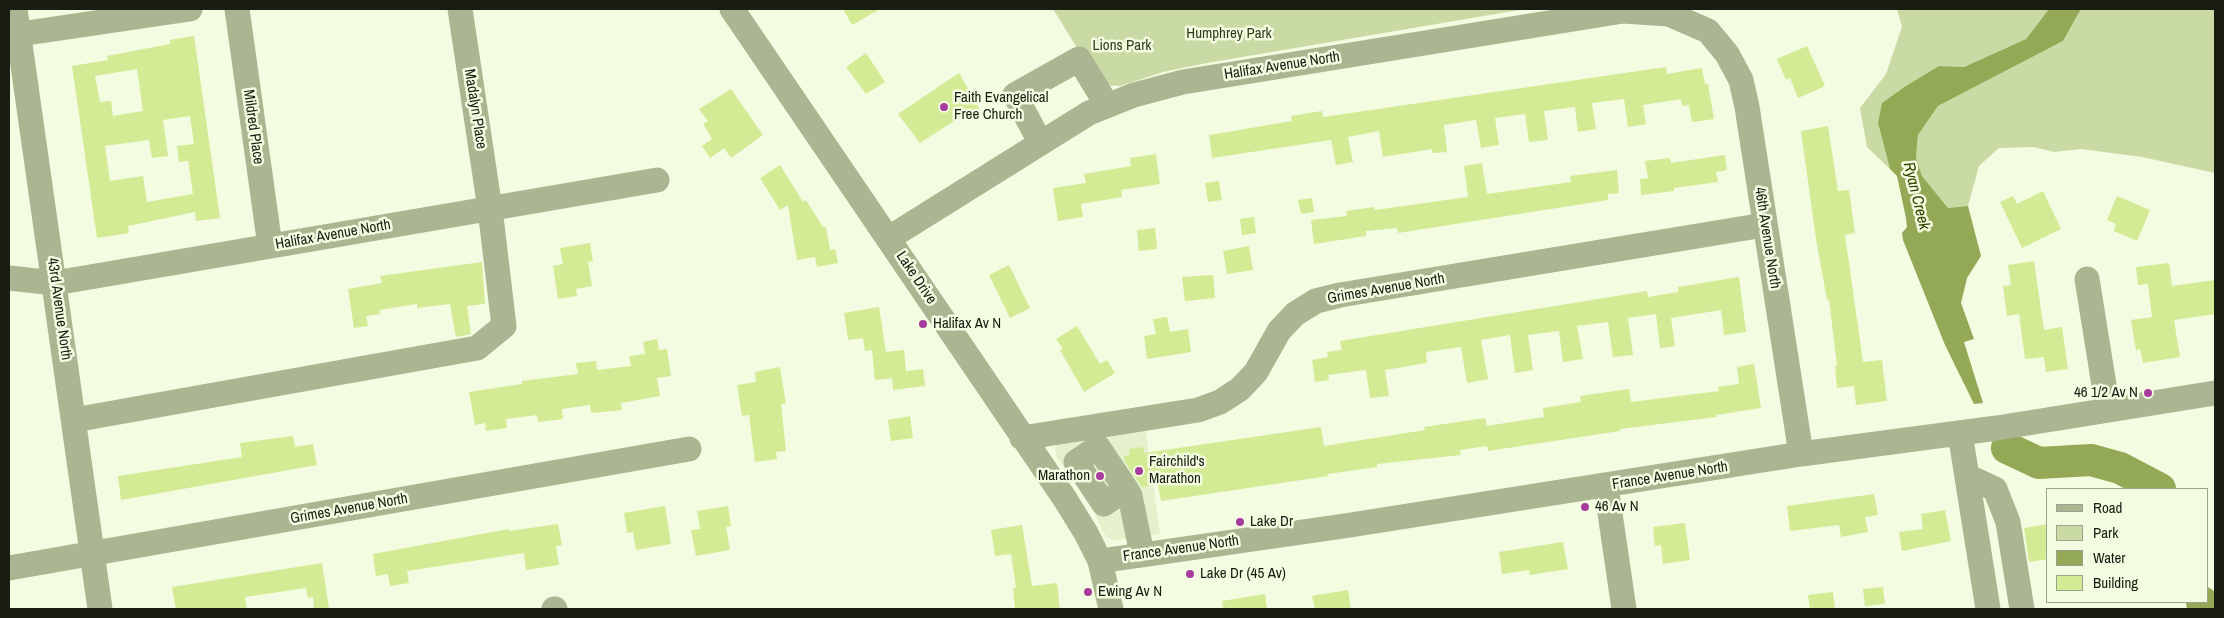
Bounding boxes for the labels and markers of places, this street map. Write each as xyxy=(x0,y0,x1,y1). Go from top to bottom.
place label: Faith Evangelical Free Church xyxy=(954,89,1048,124)
marker: Faith Evangelical Free Church xyxy=(938,101,950,113)
place label: Halifax Av N xyxy=(933,315,1001,333)
marker: Halifax Av N xyxy=(917,318,929,330)
place label: 46 1/2 Av N xyxy=(2074,384,2138,402)
marker: 46 1/2 Av N xyxy=(2142,387,2154,399)
place label: Fairchild's Marathon xyxy=(1149,453,1205,488)
marker: Fairchild's Marathon xyxy=(1133,465,1145,477)
place label: Marathon xyxy=(1038,467,1090,485)
marker: Marathon xyxy=(1094,470,1106,482)
place label: 46 Av N xyxy=(1595,498,1639,516)
marker: 46 Av N xyxy=(1579,501,1591,513)
place label: Lake Dr xyxy=(1250,513,1293,531)
marker: Lake Dr xyxy=(1234,516,1246,528)
place label: Lake Dr (45 Av) xyxy=(1200,565,1286,583)
marker: Lake Dr (45 Av) xyxy=(1184,568,1196,580)
place label: Ewing Av N xyxy=(1098,583,1162,601)
marker: Ewing Av N xyxy=(1082,586,1094,598)

